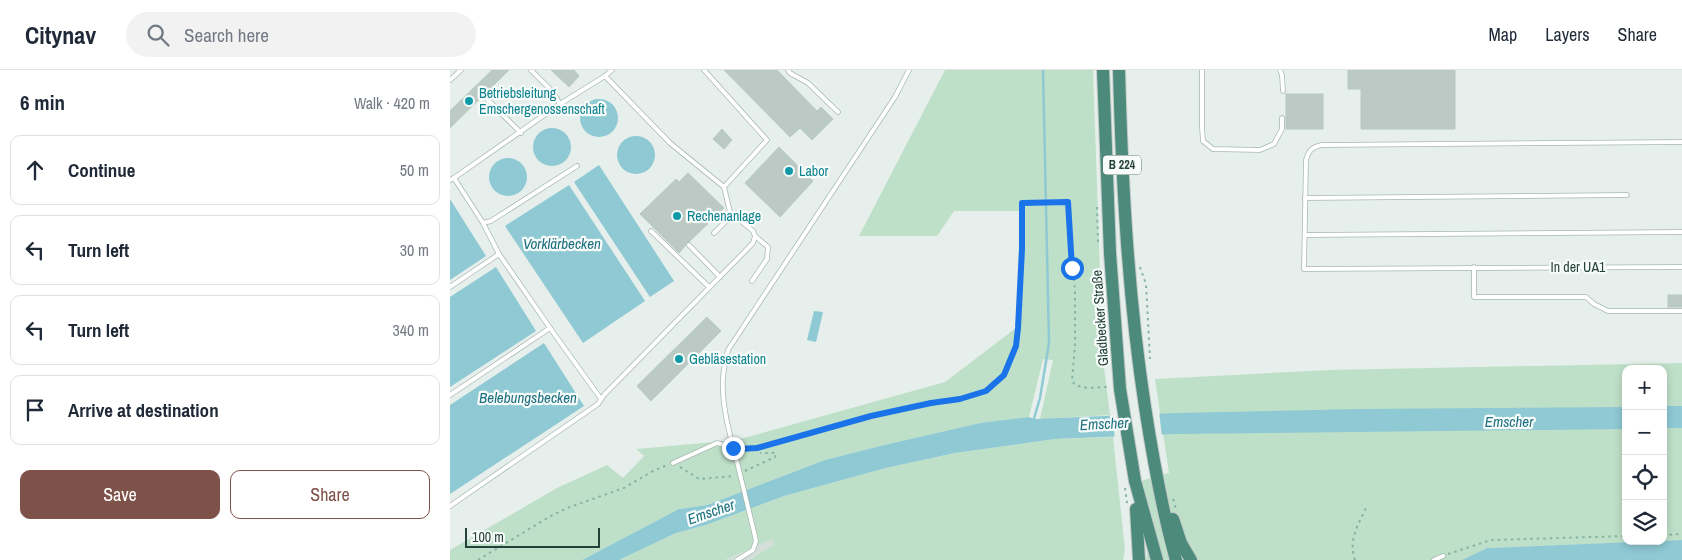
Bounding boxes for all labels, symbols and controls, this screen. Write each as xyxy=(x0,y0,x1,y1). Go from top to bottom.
search box xyxy=(126,12,476,57)
text: Citynav xyxy=(25,19,96,51)
icon: search xyxy=(144,21,172,49)
text: Search here xyxy=(184,22,269,48)
text: Map xyxy=(1489,22,1517,47)
text: Layers xyxy=(1545,22,1590,47)
text: Share xyxy=(1618,22,1657,47)
place label: Betriebsleitung Emschergenossenschaft xyxy=(479,84,605,118)
text: 6 min xyxy=(20,88,65,117)
text: Walk · 420 m xyxy=(354,92,430,114)
marker: Betriebsleitung Emschergenossenschaft xyxy=(463,95,475,107)
icon: ahead xyxy=(21,156,49,184)
road number: B 224 xyxy=(1103,156,1141,174)
text: Continue xyxy=(68,157,136,183)
text: 50 m xyxy=(400,159,429,181)
place label: Labor xyxy=(799,162,829,180)
marker: Labor xyxy=(783,165,795,177)
place label: Rechenanlage xyxy=(687,207,761,225)
marker: Rechenanlage xyxy=(671,210,683,222)
water label: Vorklärbecken xyxy=(523,233,601,254)
icon: left xyxy=(21,236,49,264)
text: Turn left xyxy=(68,237,129,263)
text: 30 m xyxy=(400,239,429,261)
route start xyxy=(1061,257,1084,280)
street label: In der UA1 xyxy=(1551,258,1606,276)
street label: Gladbecker Straße xyxy=(1088,269,1112,367)
icon: left xyxy=(21,316,49,344)
text: Turn left xyxy=(68,317,129,343)
text: 340 m xyxy=(393,319,429,341)
place label: Gebläsestation xyxy=(689,350,766,368)
marker: Gebläsestation xyxy=(673,353,685,365)
map controls xyxy=(1622,365,1667,545)
button: + xyxy=(1622,365,1667,410)
water label: Belebungsbecken xyxy=(479,387,577,408)
icon: arrive xyxy=(21,396,49,424)
text: Arrive at destination xyxy=(68,397,219,423)
button: − xyxy=(1622,410,1667,455)
water label: Emscher xyxy=(1485,411,1534,432)
water label: Emscher xyxy=(1079,412,1130,435)
route end xyxy=(722,437,745,460)
button: locate xyxy=(1622,455,1667,500)
button: Save xyxy=(20,470,220,519)
button: Share xyxy=(230,470,430,519)
water label: Emscher xyxy=(684,493,738,529)
button: layers xyxy=(1622,500,1667,545)
scale bar xyxy=(465,525,600,548)
text: 100 m xyxy=(472,528,504,546)

